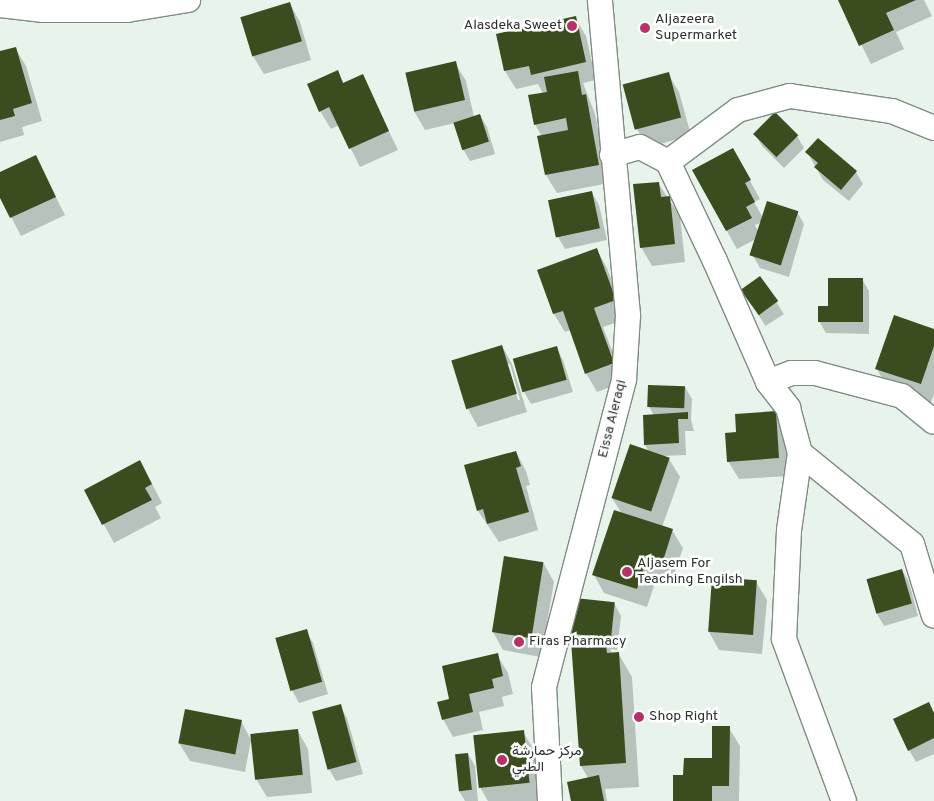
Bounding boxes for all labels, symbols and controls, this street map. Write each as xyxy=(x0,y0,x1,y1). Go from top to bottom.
place label: Aljazeera Supermarket xyxy=(655,12,737,44)
place label: Alasdeka Sweet xyxy=(464,18,562,34)
marker: Alasdeka Sweet xyxy=(566,20,578,32)
marker: Aljazeera Supermarket xyxy=(639,22,651,34)
street label: Eissa Aleraqi xyxy=(595,378,631,460)
place label: Aljasem For Teaching Engilsh xyxy=(637,556,743,588)
marker: Aljasem For Teaching Engilsh xyxy=(621,566,633,578)
place label: Firas Pharmacy xyxy=(529,634,627,650)
marker: Firas Pharmacy xyxy=(513,636,525,648)
place label: Shop Right xyxy=(649,709,718,725)
marker: Shop Right xyxy=(633,711,645,723)
place label: مركز حمارشة الطبي xyxy=(512,744,582,776)
marker: مركز حمارشة الطبي xyxy=(496,754,508,766)

